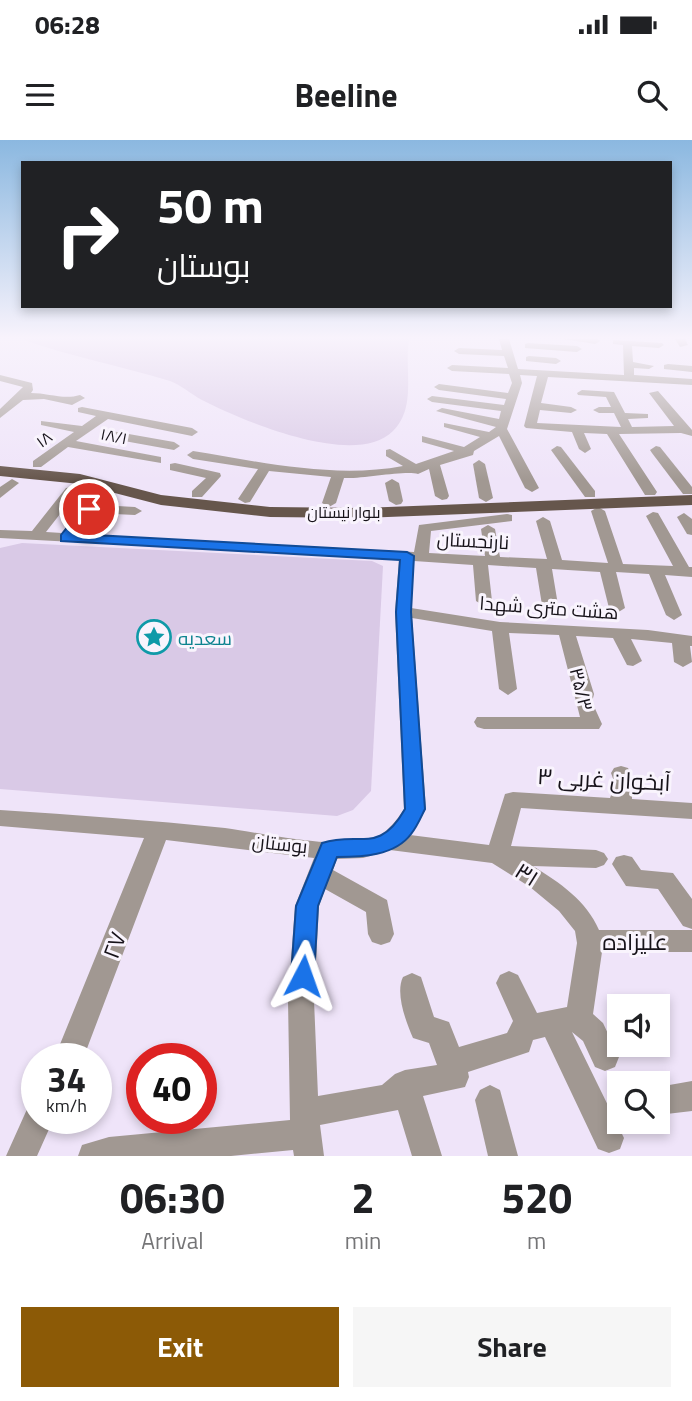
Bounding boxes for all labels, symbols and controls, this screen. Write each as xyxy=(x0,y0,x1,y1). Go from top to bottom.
text: 06:28 xyxy=(35,5,100,44)
text: Beeline xyxy=(294,71,398,119)
icon: menu xyxy=(21,76,59,114)
icon: search xyxy=(633,76,671,114)
text: 50 m xyxy=(157,167,264,242)
icon: right xyxy=(42,189,133,280)
text: بوستان xyxy=(157,241,251,289)
street label: ۱۸/۱ xyxy=(99,422,129,450)
street label: ۱۸ xyxy=(31,425,57,453)
pin xyxy=(59,479,119,539)
icon: arrive xyxy=(70,490,108,528)
street label: بلوار نیستان xyxy=(307,500,381,524)
street label: نارنجستان xyxy=(436,524,510,556)
street label: هشت متری شهدا xyxy=(478,588,620,626)
place icon: سعدیه xyxy=(135,618,173,656)
place label: سعدیه xyxy=(178,623,232,652)
street label: ۳۵/۳ xyxy=(563,664,601,714)
street label: آبخوان غربی ۳ xyxy=(536,758,672,800)
street label: بوستان xyxy=(251,826,309,860)
street label: ۳۱ xyxy=(508,853,546,895)
street label: علیزاده xyxy=(602,924,668,959)
street label: ۲۷ xyxy=(93,926,135,964)
position arrow xyxy=(266,939,340,1013)
map controls xyxy=(607,994,670,1134)
button: sound xyxy=(607,994,670,1057)
speed limit sign: 40 xyxy=(126,1043,217,1134)
text: 34 xyxy=(47,1052,86,1106)
button: search xyxy=(607,1071,670,1134)
text: km/h xyxy=(46,1092,87,1119)
text: 06:30 xyxy=(120,1165,225,1229)
text: 2 xyxy=(351,1165,375,1229)
text: 520 xyxy=(501,1165,572,1229)
text: Arrival xyxy=(141,1223,204,1258)
text: min xyxy=(345,1223,381,1258)
text: m xyxy=(527,1223,546,1258)
button: Exit xyxy=(21,1307,339,1387)
button: Share xyxy=(353,1307,671,1387)

